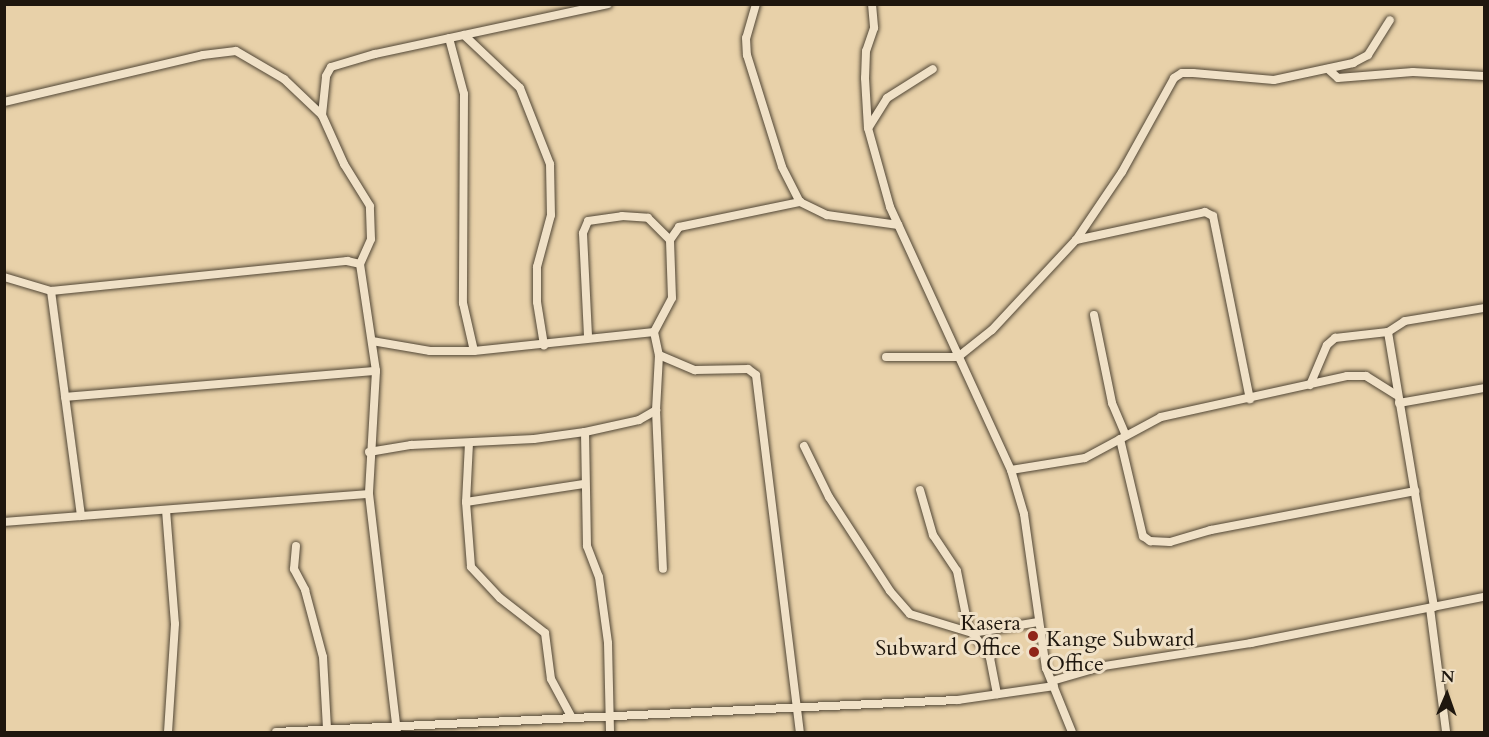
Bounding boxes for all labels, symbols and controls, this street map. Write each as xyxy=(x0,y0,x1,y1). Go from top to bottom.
place label: Kasera Subward Office xyxy=(875,610,1021,662)
place label: Kange Subward Office xyxy=(1046,626,1194,678)
marker: Kasera Subward Office xyxy=(1026,629,1040,643)
marker: Kange Subward Office xyxy=(1027,645,1041,659)
north arrow xyxy=(1417,665,1477,725)
text: N xyxy=(1440,666,1455,688)

